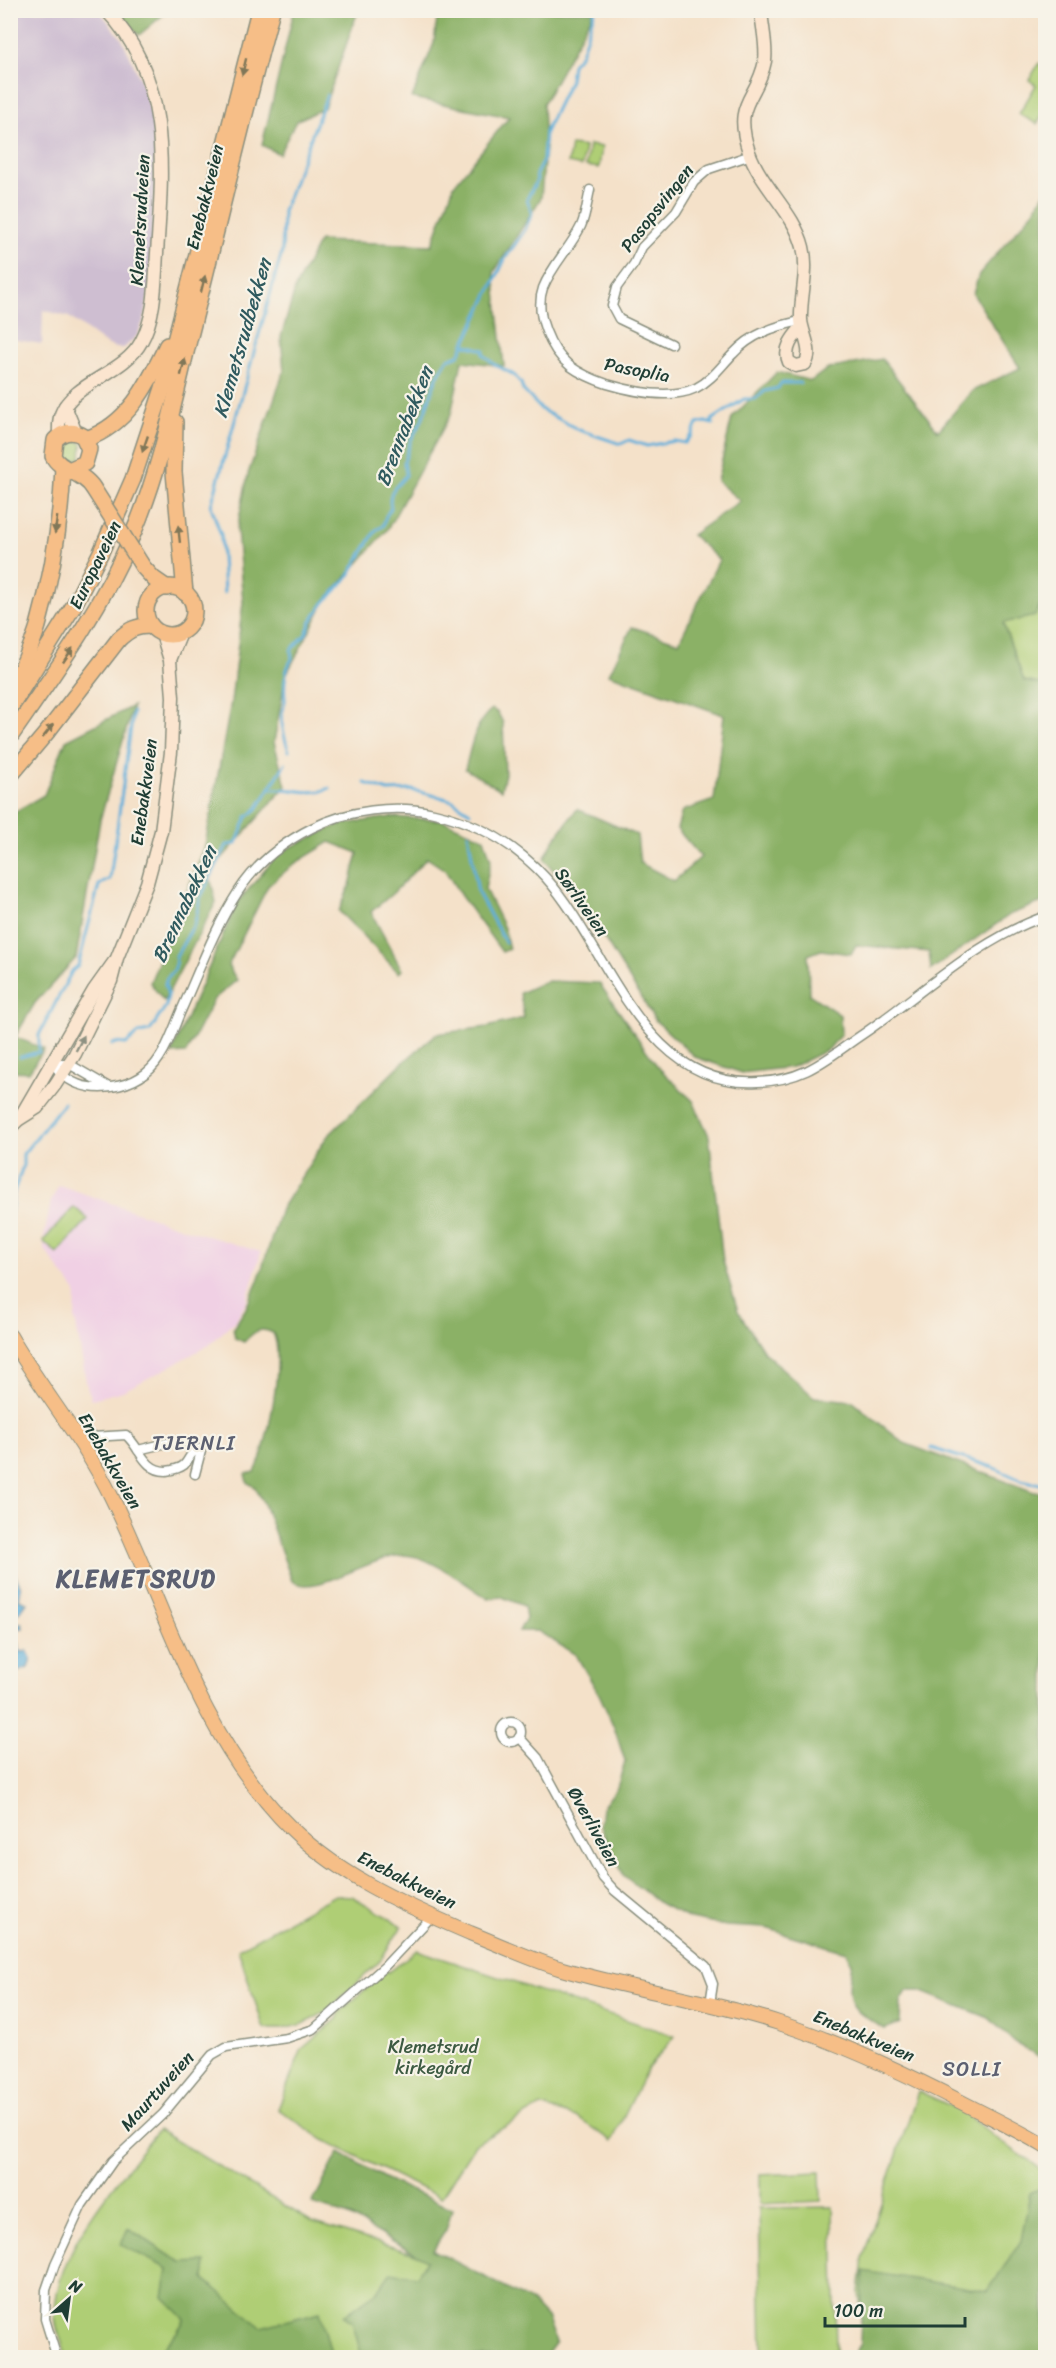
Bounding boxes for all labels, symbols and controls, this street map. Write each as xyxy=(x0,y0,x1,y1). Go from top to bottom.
one-way arrow xyxy=(238,58,248,76)
street label: Enebakkveien xyxy=(176,141,234,253)
street label: Klemetsrudveien xyxy=(121,153,159,286)
street label: Pasopsvingen xyxy=(612,156,702,259)
water label: Klemetsrudbekken xyxy=(203,252,283,422)
one-way arrow xyxy=(199,275,209,293)
street label: Pasoplia xyxy=(602,348,672,392)
one-way arrow xyxy=(178,357,188,376)
water label: Brennabekken xyxy=(366,359,444,491)
one-way arrow xyxy=(140,435,150,453)
street label: Europaveien xyxy=(60,515,130,615)
one-way arrow xyxy=(52,516,61,535)
one-way arrow xyxy=(174,525,184,544)
one-way arrow xyxy=(62,647,74,663)
one-way arrow xyxy=(41,724,53,739)
street label: Enebakkveien xyxy=(121,736,167,848)
water label: Brennabekken xyxy=(142,838,228,969)
street label: Sørliveien xyxy=(546,860,618,944)
one-way arrow xyxy=(75,1035,85,1052)
street label: Enebakkveien xyxy=(69,1406,151,1516)
district label: TJERNLI xyxy=(152,1426,236,1461)
district label: KLEMETSRUD xyxy=(55,1558,216,1600)
street label: Øverliveien xyxy=(559,1781,629,1873)
street label: Enebakkveien xyxy=(352,1841,462,1919)
street label: Enebakkveien xyxy=(808,2000,920,2072)
park label: Klemetsrud kirkegård xyxy=(388,2031,480,2084)
street label: Maurtuveien xyxy=(112,2043,202,2139)
district label: SOLLI xyxy=(942,2052,1002,2087)
north arrow xyxy=(39,2269,99,2329)
text: N xyxy=(63,2270,88,2302)
scale bar xyxy=(825,2290,964,2328)
text: 100 m xyxy=(834,2295,883,2327)

